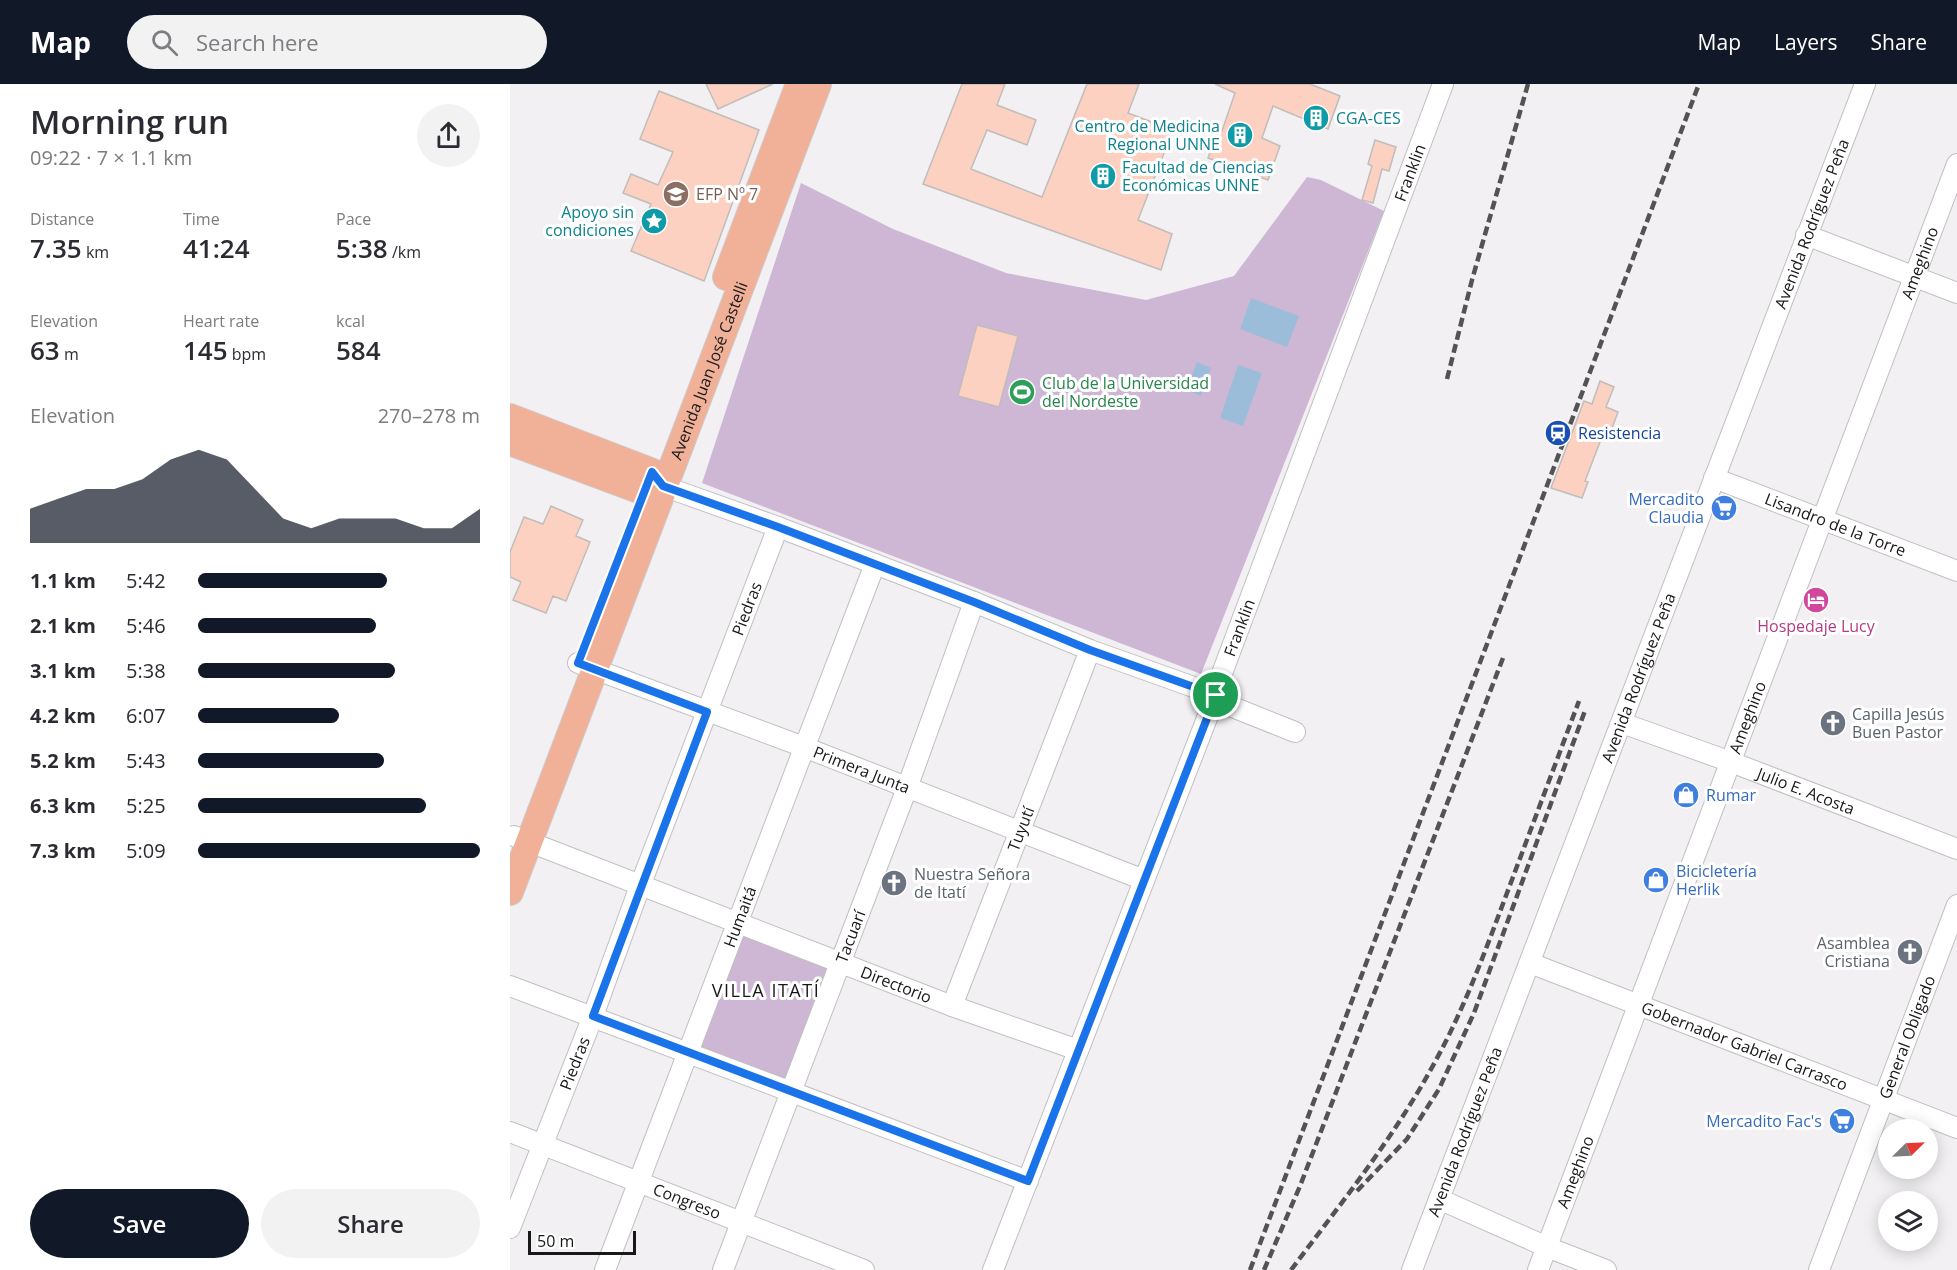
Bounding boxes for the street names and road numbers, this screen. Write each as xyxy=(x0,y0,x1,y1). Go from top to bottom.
street label: Avenida Rodríguez Peña xyxy=(1769,136,1854,312)
street label: Franklin xyxy=(1389,141,1431,205)
street label: Ameghino xyxy=(1896,223,1943,302)
street label: Avenida Juan José Castelli xyxy=(665,278,753,463)
street label: Lisandro de la Torre xyxy=(1762,487,1909,561)
street label: Piedras xyxy=(726,579,767,639)
street label: Avenida Rodríguez Peña xyxy=(1596,590,1681,766)
street label: Franklin xyxy=(1218,596,1260,660)
street label: Ameghino xyxy=(1724,678,1771,757)
street label: Primera Junta xyxy=(810,741,913,798)
street label: Julio E. Acosta xyxy=(1752,761,1858,820)
street label: Tuyutí xyxy=(1002,802,1040,854)
street label: Humaitá xyxy=(718,883,761,951)
street label: Tacuarí xyxy=(830,906,871,966)
street label: Directorio xyxy=(858,961,935,1008)
street label: General Obligado xyxy=(1874,972,1940,1102)
street label: Gobernador Gabriel Carrasco xyxy=(1638,996,1851,1096)
street label: Piedras xyxy=(554,1033,595,1093)
street label: Avenida Rodríguez Peña xyxy=(1422,1044,1507,1220)
street label: Ameghino xyxy=(1551,1132,1599,1211)
street label: Congreso xyxy=(650,1178,724,1224)

